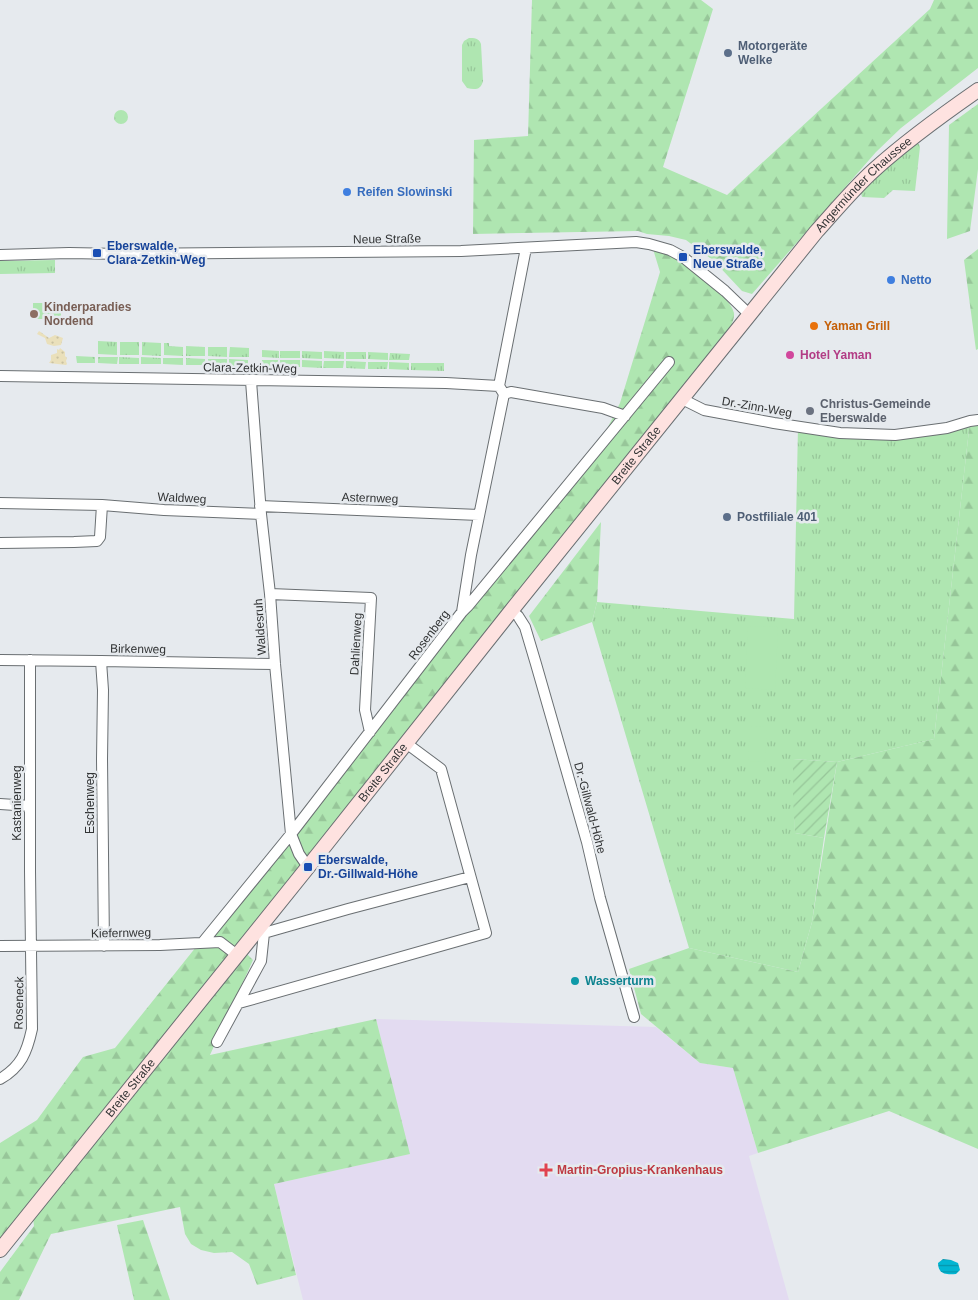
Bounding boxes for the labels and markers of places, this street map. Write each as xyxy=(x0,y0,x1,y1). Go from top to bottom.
place label: Motorgeräte Welke xyxy=(738,39,808,67)
marker: Motorgeräte Welke xyxy=(722,47,734,59)
place label: Reifen Slowinski xyxy=(357,185,452,199)
marker: Reifen Slowinski xyxy=(341,186,353,198)
place label: Eberswalde, Clara-Zetkin-Weg xyxy=(107,239,205,267)
place label: Eberswalde, Neue Straße xyxy=(693,243,763,271)
marker: Eberswalde, Clara-Zetkin-Weg xyxy=(91,247,103,259)
marker: Eberswalde, Neue Straße xyxy=(677,251,689,263)
place label: Netto xyxy=(901,273,932,287)
marker: Netto xyxy=(885,274,897,286)
place label: Kinderparadies Nordend xyxy=(44,300,132,328)
marker: Kinderparadies Nordend xyxy=(28,308,40,320)
place label: Yaman Grill xyxy=(824,319,890,333)
marker: Yaman Grill xyxy=(808,320,820,332)
place label: Hotel Yaman xyxy=(800,348,872,362)
marker: Hotel Yaman xyxy=(784,349,796,361)
place label: Christus-Gemeinde Eberswalde xyxy=(820,397,931,425)
marker: Christus-Gemeinde Eberswalde xyxy=(804,405,816,417)
place label: Postfiliale 401 xyxy=(737,510,817,524)
marker: Postfiliale 401 xyxy=(721,511,733,523)
place label: Eberswalde, Dr.-Gillwald-Höhe xyxy=(318,853,418,881)
marker: Eberswalde, Dr.-Gillwald-Höhe xyxy=(302,861,314,873)
place label: Wasserturm xyxy=(585,974,654,988)
marker: Wasserturm xyxy=(569,975,581,987)
marker: Martin-Gropius-Krankenhaus xyxy=(539,1163,553,1177)
place label: Martin-Gropius-Krankenhaus xyxy=(557,1163,723,1177)

